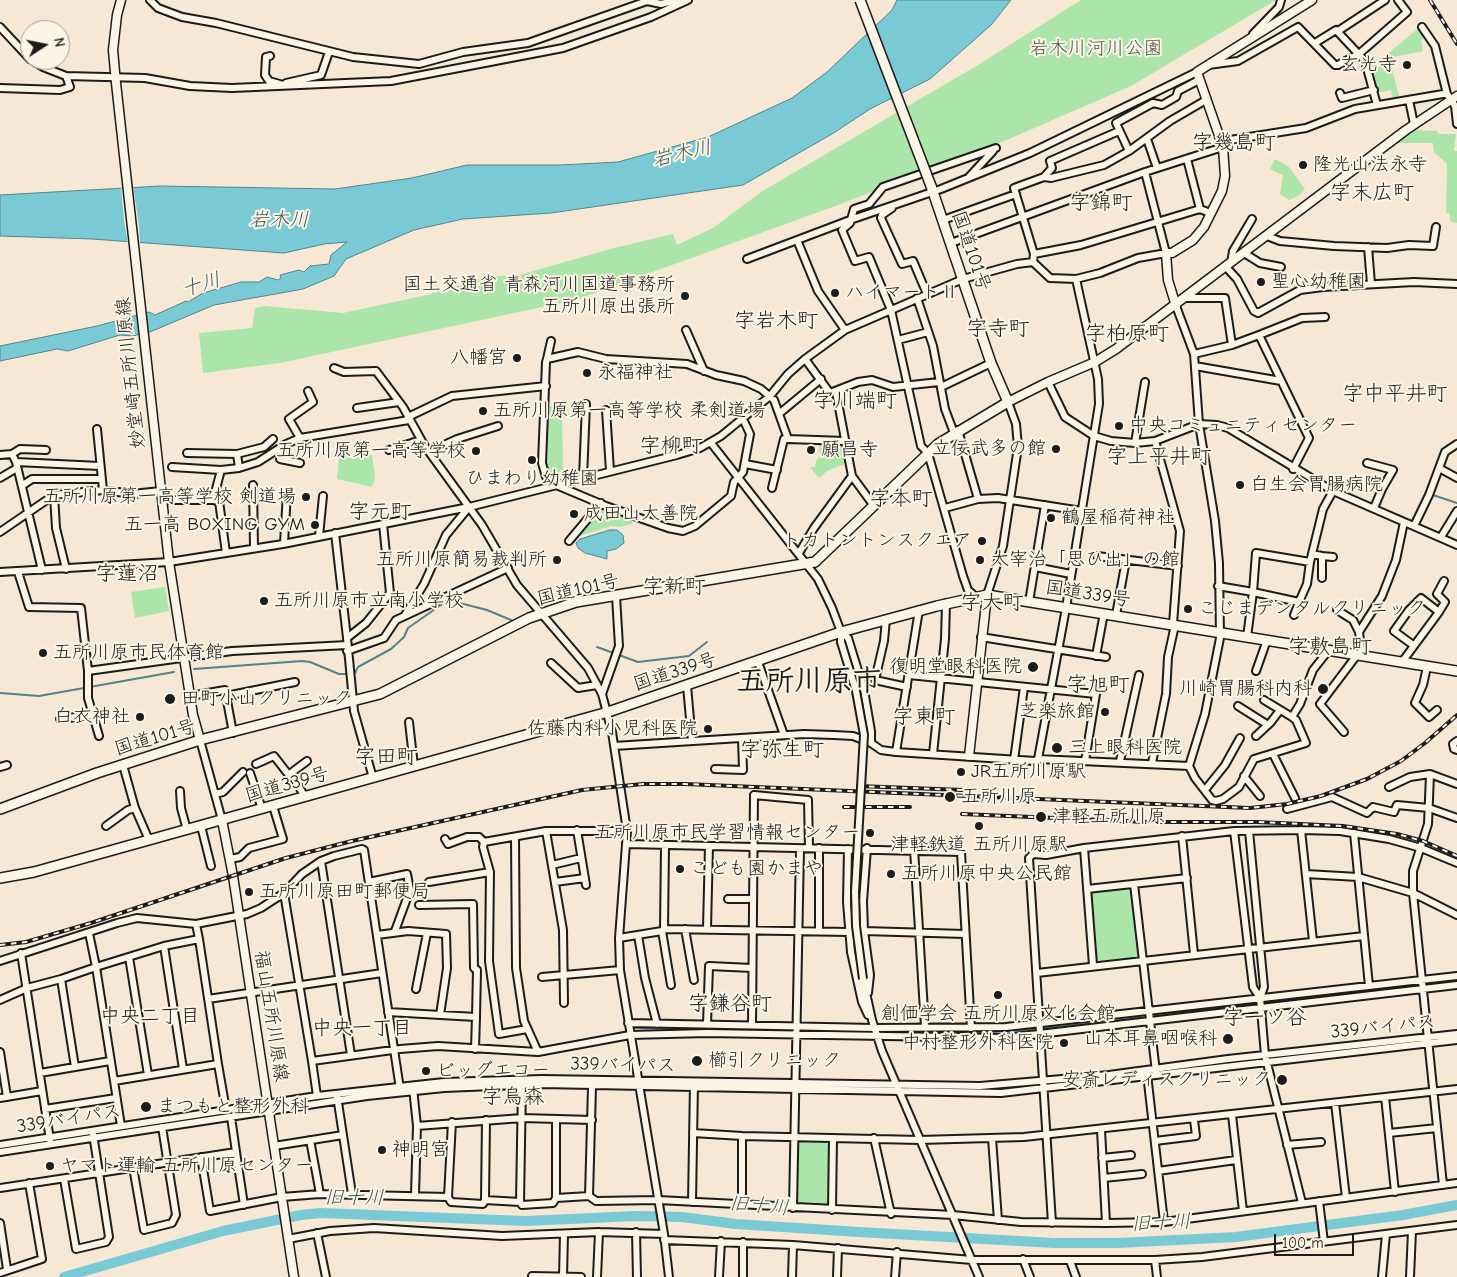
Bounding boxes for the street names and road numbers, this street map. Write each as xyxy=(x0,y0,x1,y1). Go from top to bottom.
street label: 国道101号 xyxy=(947,208,995,294)
street label: 妙堂崎五所川原線 xyxy=(112,296,150,450)
street label: 国道101号 xyxy=(535,569,621,611)
street label: 国道339号 xyxy=(1044,576,1132,612)
street label: 国道339号 xyxy=(630,648,720,696)
street label: 国道101号 xyxy=(112,715,198,761)
street label: 国道339号 xyxy=(242,762,332,808)
street label: 福山五所川原線 xyxy=(249,949,293,1083)
street label: 339バイパス xyxy=(1329,1010,1437,1044)
street label: 339バイパス xyxy=(570,1053,676,1077)
street label: 339バイパス xyxy=(15,1100,123,1138)

